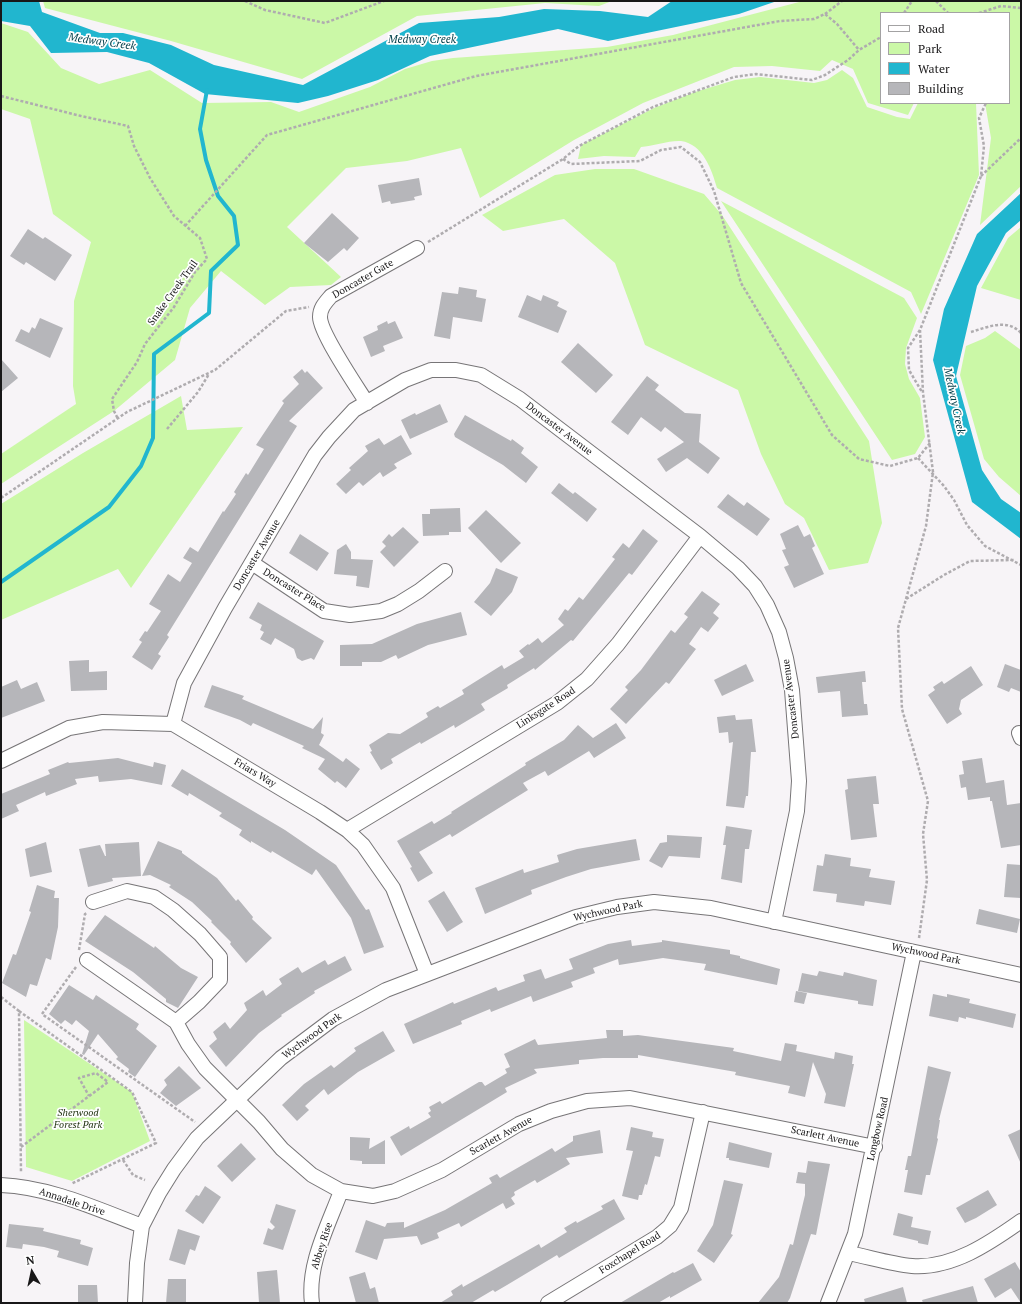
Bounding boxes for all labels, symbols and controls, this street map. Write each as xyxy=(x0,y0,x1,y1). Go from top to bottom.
legend xyxy=(880,12,1010,104)
text: Road xyxy=(918,21,945,36)
water label: Medway Creek xyxy=(67,31,137,53)
water label: Medway Creek xyxy=(388,33,456,47)
text: Park xyxy=(918,41,942,56)
text: Water xyxy=(918,61,950,76)
text: Building xyxy=(918,81,963,96)
street label: Doncaster Gate xyxy=(330,257,396,301)
street label: Snake Creek Trail xyxy=(145,258,201,328)
water label: Medway Creek xyxy=(940,366,968,436)
street label: Doncaster Avenue xyxy=(523,400,595,458)
street label: Doncaster Avenue xyxy=(231,517,283,593)
street label: Doncaster Place xyxy=(261,566,327,614)
street label: Doncaster Avenue xyxy=(780,658,802,740)
street label: Linksgate Road xyxy=(514,685,578,731)
street label: Friars Way xyxy=(232,756,278,790)
street label: Wychwood Park xyxy=(572,898,644,924)
street label: Wychwood Park xyxy=(890,941,962,967)
street label: Wychwood Park xyxy=(280,1010,344,1062)
street label: Longbow Road xyxy=(865,1096,891,1162)
park label: Sherwood Forest Park xyxy=(54,1107,102,1130)
street label: Scarlett Avenue xyxy=(468,1114,534,1158)
street label: Scarlett Avenue xyxy=(790,1124,860,1150)
street label: Annadale Drive xyxy=(37,1186,107,1218)
street label: Abbey Rise xyxy=(309,1221,335,1271)
street label: Foxchapel Road xyxy=(597,1229,663,1277)
north arrow xyxy=(12,1252,52,1292)
text: N xyxy=(25,1253,35,1268)

